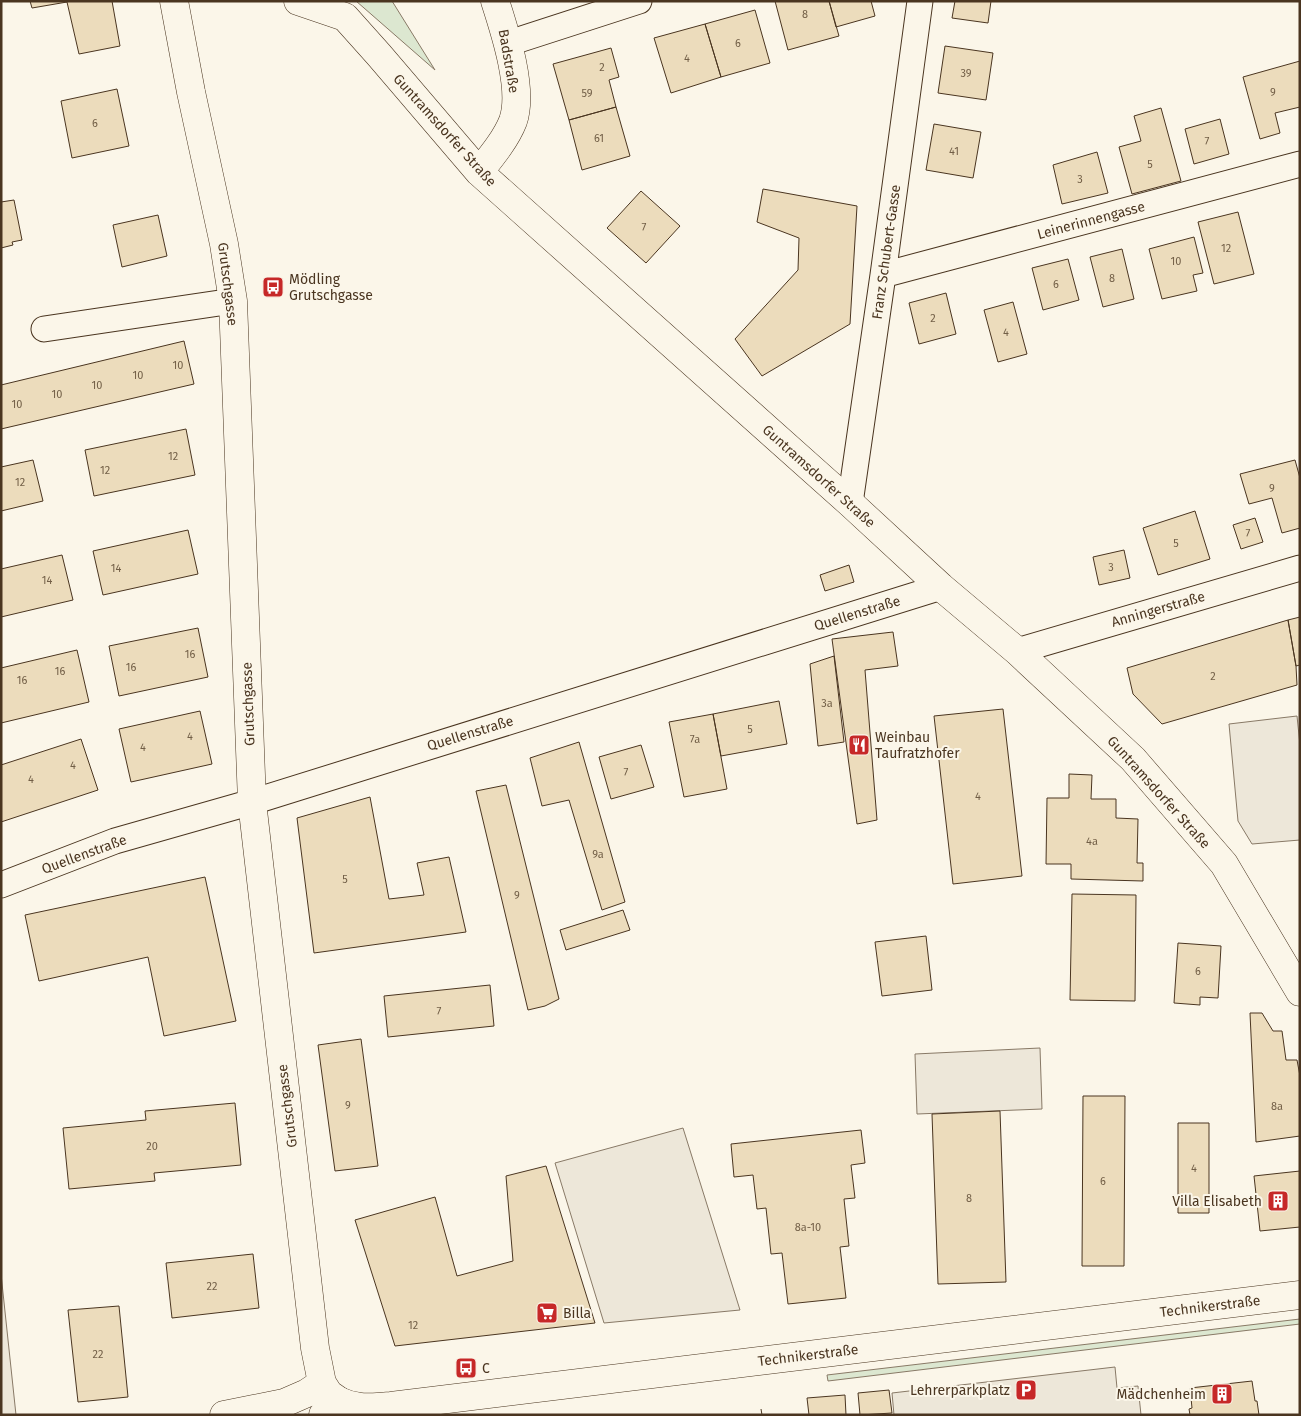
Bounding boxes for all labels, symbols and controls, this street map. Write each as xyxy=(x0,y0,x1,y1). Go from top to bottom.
house number: 8 xyxy=(802,8,808,21)
street label: Badstraße xyxy=(495,28,522,94)
house number: 6 xyxy=(735,37,741,50)
house number: 4 xyxy=(684,52,690,65)
house number: 2 xyxy=(599,61,605,74)
house number: 39 xyxy=(960,67,972,80)
street label: Guntramsdorfer Straße xyxy=(390,71,500,190)
house number: 9 xyxy=(1270,86,1276,99)
house number: 59 xyxy=(581,87,593,100)
house number: 6 xyxy=(92,117,98,130)
house number: 61 xyxy=(594,132,604,145)
house number: 7 xyxy=(1205,135,1210,148)
house number: 41 xyxy=(949,145,959,158)
house number: 5 xyxy=(1147,158,1153,171)
house number: 3 xyxy=(1077,173,1083,186)
street label: Franz Schubert-Gasse xyxy=(869,184,904,321)
street label: Leinerinnengasse xyxy=(1035,198,1147,243)
house number: 7 xyxy=(642,221,647,234)
street label: Grutschgasse xyxy=(214,241,241,327)
house number: 12 xyxy=(1221,242,1231,255)
house number: 10 xyxy=(1171,255,1181,268)
place label: Mödling Grutschgasse xyxy=(289,271,373,304)
house number: 8 xyxy=(1109,272,1115,285)
bus stop icon: Mödling Grutschgasse xyxy=(261,275,285,299)
house number: 6 xyxy=(1053,278,1059,291)
house number: 2 xyxy=(930,312,936,325)
house number: 4 xyxy=(1003,326,1009,339)
house number: 10 xyxy=(173,359,183,372)
house number: 10 xyxy=(133,369,143,382)
house number: 10 xyxy=(92,379,102,392)
house number: 10 xyxy=(52,388,62,401)
house number: 10 xyxy=(12,398,22,411)
street label: Guntramsdorfer Straße xyxy=(759,421,878,531)
house number: 12 xyxy=(168,450,178,463)
house number: 12 xyxy=(100,464,110,477)
house number: 12 xyxy=(15,476,25,489)
house number: 9 xyxy=(1269,482,1275,495)
house number: 7 xyxy=(1246,527,1251,540)
house number: 5 xyxy=(1173,537,1179,550)
house number: 3 xyxy=(1108,561,1114,574)
house number: 14 xyxy=(111,562,121,575)
house number: 14 xyxy=(42,574,52,587)
street label: Anningerstraße xyxy=(1109,588,1207,631)
street label: Quellenstraße xyxy=(812,592,902,635)
house number: 16 xyxy=(185,648,195,661)
house number: 16 xyxy=(126,661,136,674)
street label: Grutschgasse xyxy=(239,662,258,746)
house number: 16 xyxy=(55,665,65,678)
house number: 2 xyxy=(1210,670,1216,683)
house number: 16 xyxy=(17,674,27,687)
house number: 3a xyxy=(821,697,833,710)
street label: Quellenstraße xyxy=(425,712,515,755)
house number: 5 xyxy=(747,723,753,736)
place label: Weinbau Taufratzhofer xyxy=(875,729,960,762)
house number: 4 xyxy=(187,730,193,743)
house number: 7a xyxy=(690,733,700,746)
restaurant icon: Weinbau Taufratzhofer xyxy=(847,733,871,757)
street label: Guntramsdorfer Straße xyxy=(1104,733,1214,852)
house number: 4 xyxy=(140,741,146,754)
house number: 4 xyxy=(70,759,76,772)
house number: 7 xyxy=(624,766,629,779)
house number: 4 xyxy=(28,773,34,786)
house number: 4 xyxy=(975,790,981,803)
street label: Quellenstraße xyxy=(39,831,129,878)
house number: 4a xyxy=(1086,835,1098,848)
house number: 9a xyxy=(592,848,604,861)
house number: 5 xyxy=(342,873,348,886)
house number: 9 xyxy=(514,889,520,902)
house number: 6 xyxy=(1195,965,1201,978)
house number: 7 xyxy=(437,1005,442,1018)
street label: Grutschgasse xyxy=(274,1063,301,1149)
house number: 9 xyxy=(345,1099,351,1112)
house number: 8a xyxy=(1271,1100,1283,1113)
house number: 20 xyxy=(146,1140,158,1153)
house number: 4 xyxy=(1191,1162,1197,1175)
house number: 6 xyxy=(1100,1175,1106,1188)
building icon: Villa Elisabeth xyxy=(1266,1189,1290,1213)
house number: 8 xyxy=(966,1192,972,1205)
place label: Villa Elisabeth xyxy=(1172,1193,1262,1210)
house number: 8a-10 xyxy=(795,1221,821,1234)
house number: 22 xyxy=(207,1280,217,1293)
street label: Technikerstraße xyxy=(1159,1292,1261,1321)
supermarket icon: Billa xyxy=(535,1301,559,1325)
place label: Billa xyxy=(563,1305,591,1322)
house number: 12 xyxy=(408,1319,418,1332)
street label: Technikerstraße xyxy=(757,1341,859,1370)
house number: 22 xyxy=(93,1348,103,1361)
bus stop icon: C xyxy=(454,1356,478,1380)
place label: C xyxy=(482,1360,490,1377)
parking icon: Lehrerparkplatz xyxy=(1014,1378,1038,1402)
place label: Lehrerparkplatz xyxy=(910,1382,1010,1399)
building icon: Mädchenheim xyxy=(1210,1382,1234,1406)
place label: Mädchenheim xyxy=(1117,1386,1206,1403)

